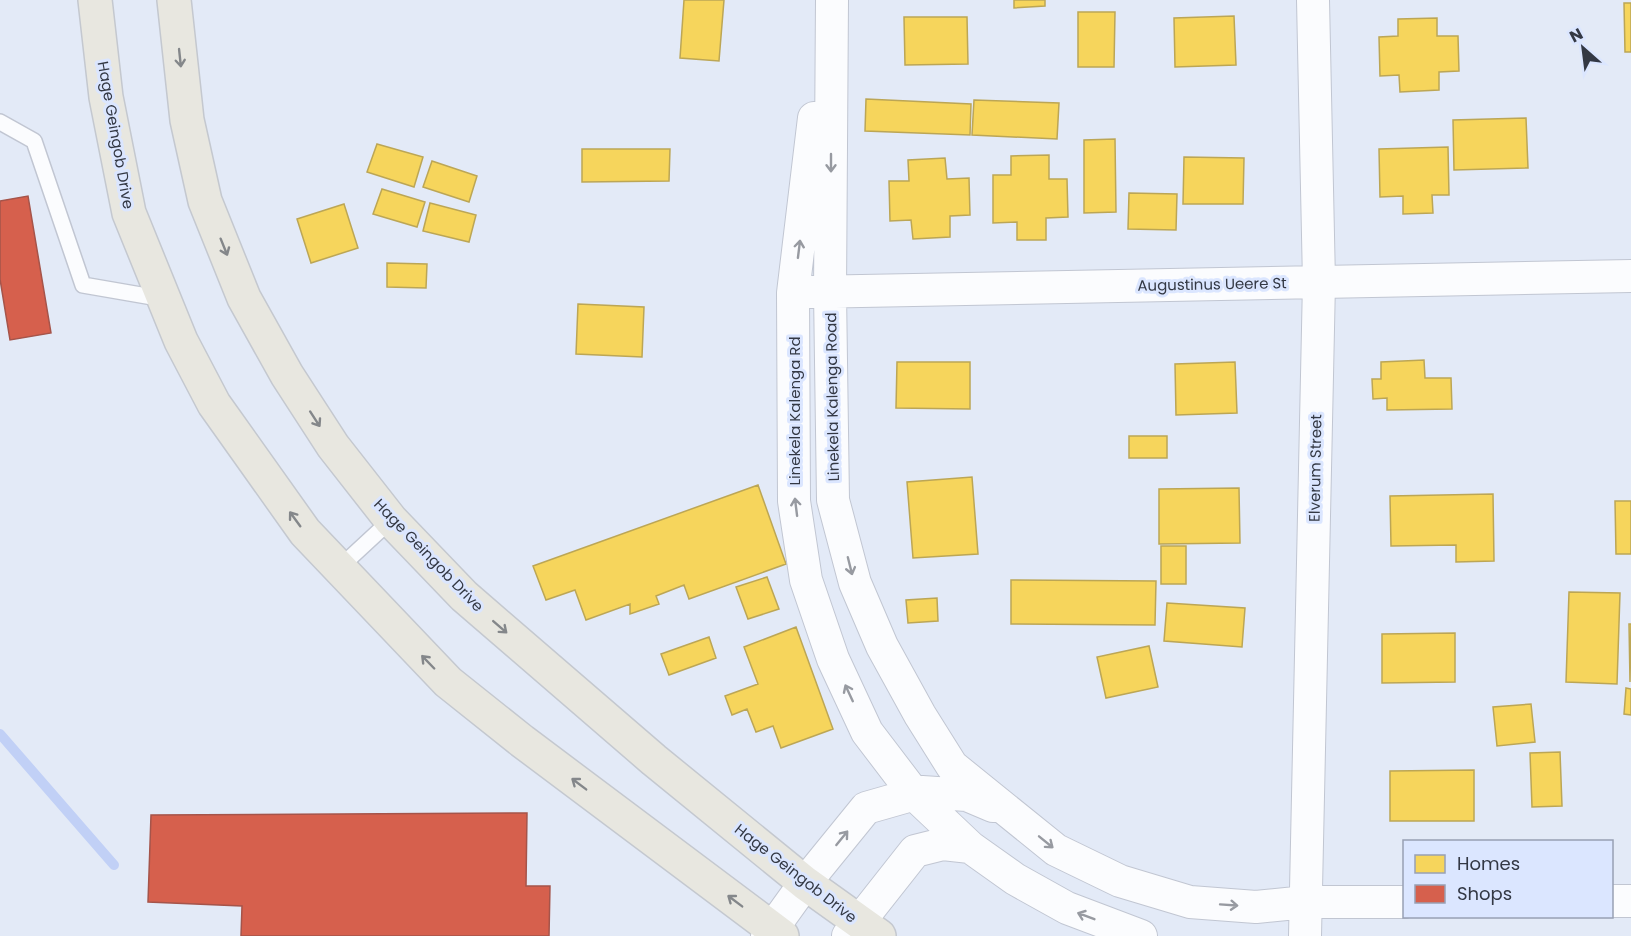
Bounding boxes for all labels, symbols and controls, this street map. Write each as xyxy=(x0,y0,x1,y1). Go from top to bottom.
north arrow xyxy=(1553,18,1613,78)
text: N xyxy=(1565,22,1587,48)
one-way arrow xyxy=(175,48,186,68)
street label: Hage Geingob Drive xyxy=(93,59,139,211)
one-way arrow xyxy=(825,153,837,173)
one-way arrow xyxy=(219,237,230,256)
one-way arrow xyxy=(793,240,804,260)
street label: Augustinus Ueere St xyxy=(1137,272,1287,296)
street label: Linekela Kalenga Road xyxy=(820,312,844,482)
street label: Linekela Kalenga Rd xyxy=(784,336,805,486)
one-way arrow xyxy=(310,410,322,427)
street label: Elverum Street xyxy=(1304,414,1326,522)
street label: Hage Geingob Drive xyxy=(369,494,489,616)
one-way arrow xyxy=(790,498,801,517)
one-way arrow xyxy=(289,511,301,527)
one-way arrow xyxy=(845,556,857,575)
one-way arrow xyxy=(492,620,507,634)
one-way arrow xyxy=(421,654,435,669)
one-way arrow xyxy=(842,685,854,703)
one-way arrow xyxy=(572,778,588,790)
street label: Hage Geingob Drive xyxy=(731,819,861,927)
one-way arrow xyxy=(835,830,848,846)
one-way arrow xyxy=(1038,836,1054,849)
legend xyxy=(1403,840,1613,918)
text: Homes xyxy=(1457,851,1520,876)
text: Shops xyxy=(1457,881,1512,906)
one-way arrow xyxy=(728,895,744,907)
one-way arrow xyxy=(1218,899,1238,910)
one-way arrow xyxy=(1078,909,1096,920)

